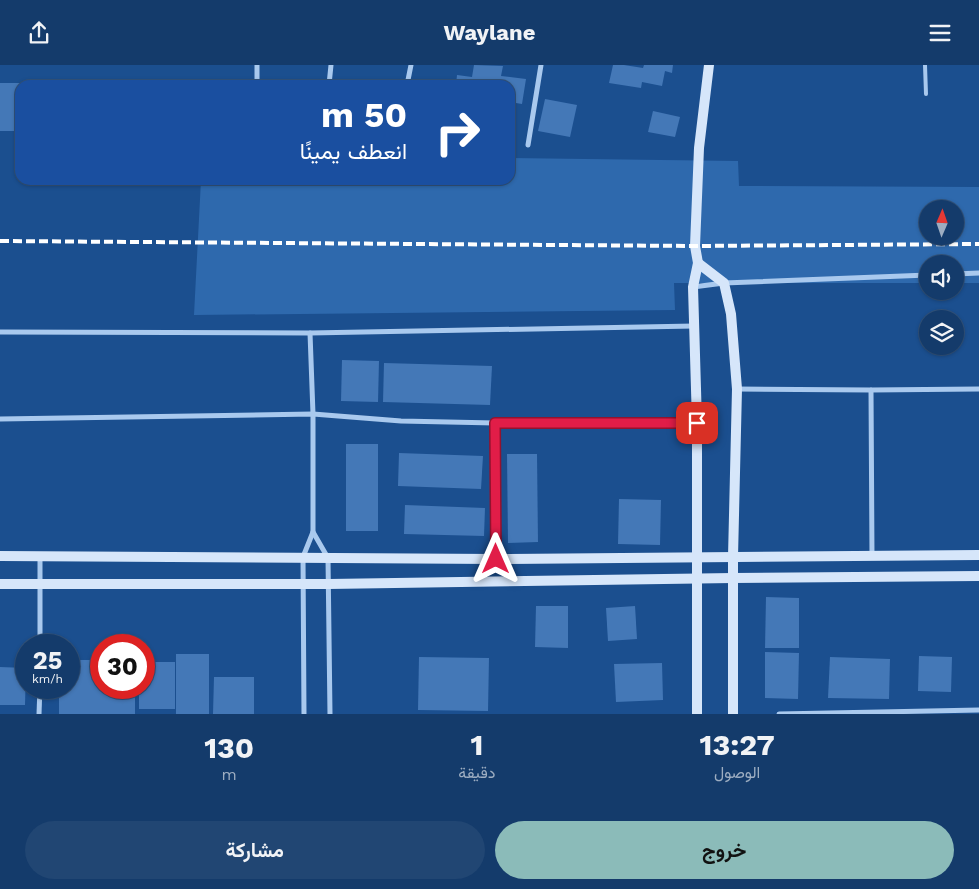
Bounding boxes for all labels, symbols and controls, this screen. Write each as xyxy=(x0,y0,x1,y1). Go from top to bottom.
icon: share xyxy=(25,19,53,47)
icon: menu xyxy=(926,19,954,47)
text: Waylane xyxy=(444,20,535,45)
text: 50 m xyxy=(321,94,407,136)
icon: right xyxy=(425,100,490,165)
text: انعطف يمينًا xyxy=(300,139,407,164)
north arrow xyxy=(919,200,964,245)
map controls xyxy=(919,200,964,355)
button: sound xyxy=(919,255,964,300)
button: layers xyxy=(919,310,964,355)
pin xyxy=(676,402,718,444)
icon: arrive xyxy=(683,409,711,437)
position arrow xyxy=(469,532,521,584)
speed limit sign: 30 xyxy=(90,634,155,699)
text: 25 xyxy=(33,646,62,675)
text: km/h xyxy=(32,672,63,686)
text: 1 xyxy=(470,727,483,762)
text: 13:27 xyxy=(700,727,775,762)
text: 130 xyxy=(204,730,254,765)
text: دقيقة xyxy=(458,763,495,782)
text: الوصول xyxy=(714,763,760,782)
text: m xyxy=(222,765,237,784)
button: مشاركة xyxy=(25,821,485,879)
button: خروج xyxy=(495,821,954,879)

